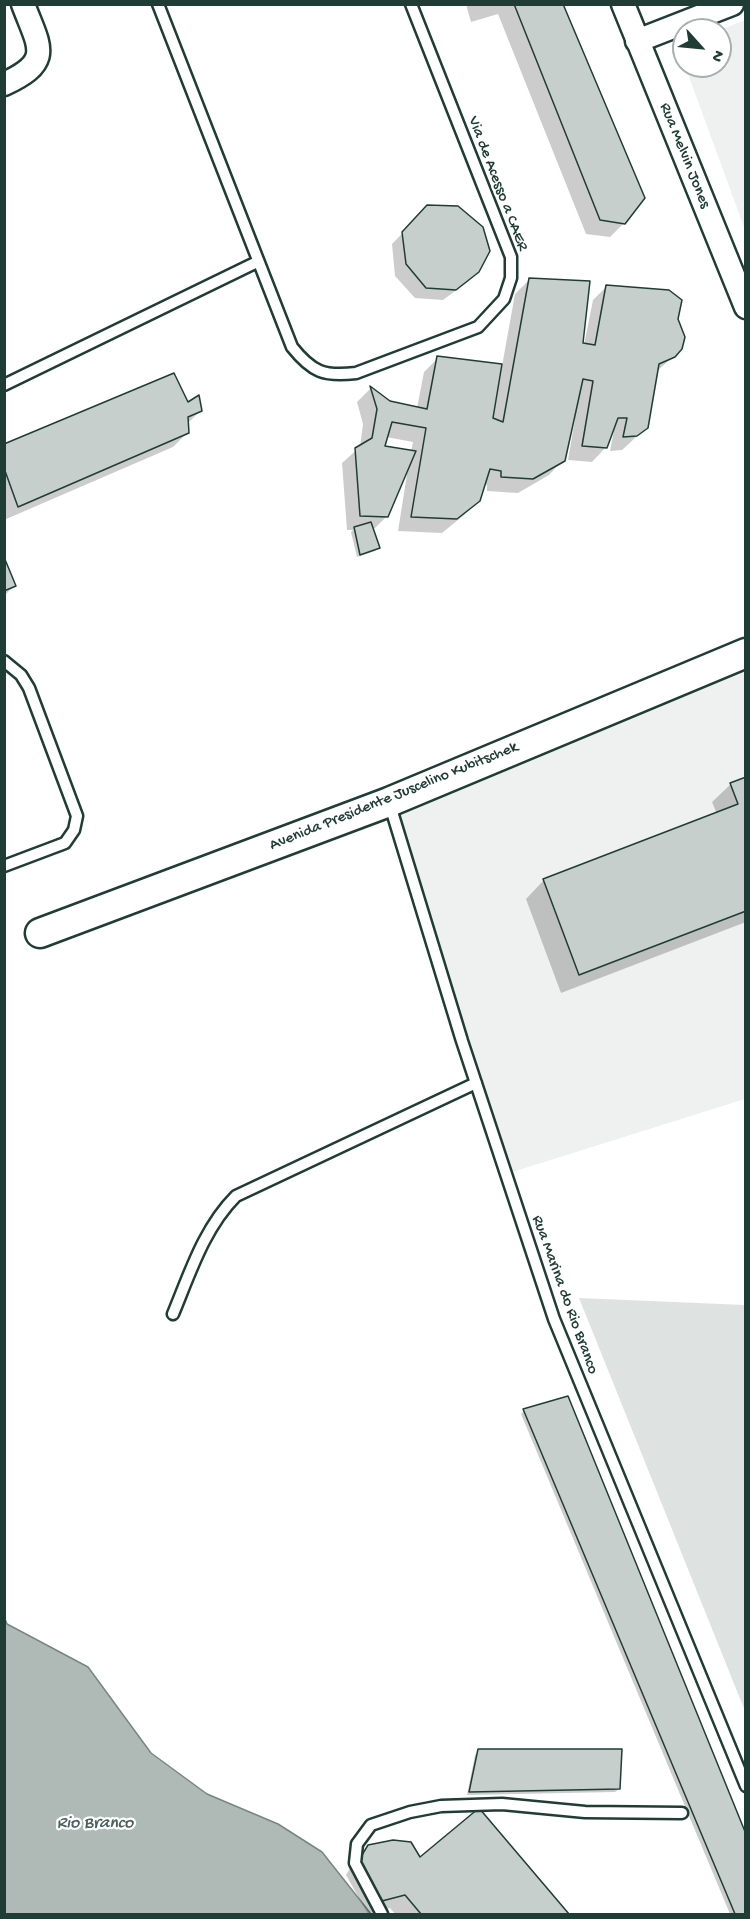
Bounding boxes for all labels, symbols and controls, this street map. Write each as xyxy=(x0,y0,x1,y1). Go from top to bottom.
north arrow xyxy=(672,18,732,78)
text: N xyxy=(706,47,728,64)
street label: Rua Melvin Jones xyxy=(654,101,714,211)
street label: Via de Acesso a CAER xyxy=(462,114,532,254)
street label: Avenida Presidente Juscelino Kubitschek xyxy=(267,738,521,856)
street label: Rua Marina do Rio Branco xyxy=(526,1213,602,1377)
water label: Rio Branco xyxy=(57,1813,133,1835)

